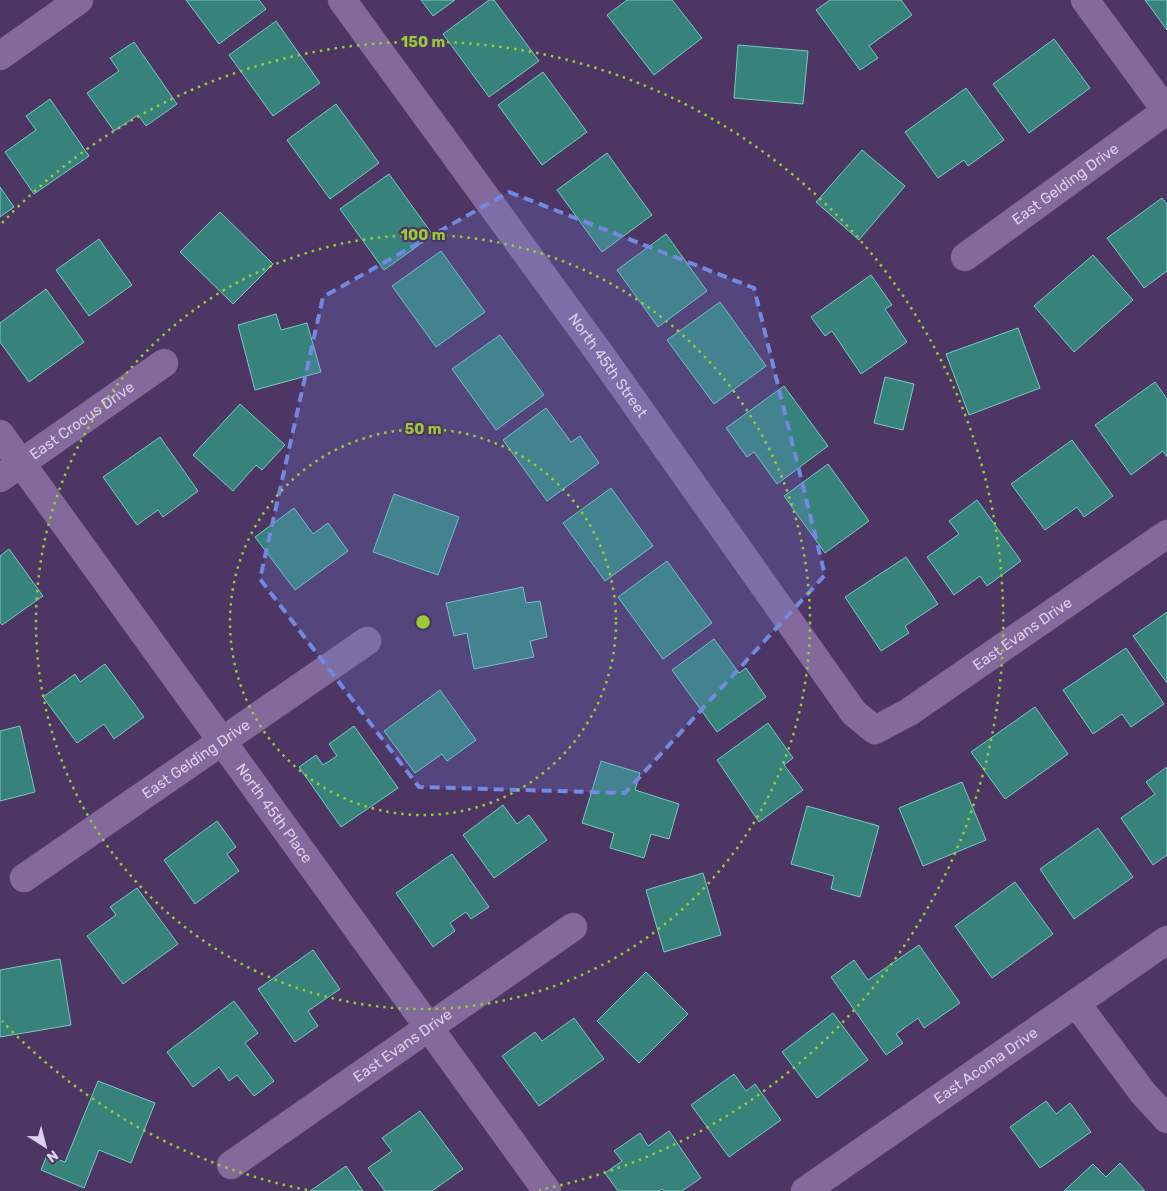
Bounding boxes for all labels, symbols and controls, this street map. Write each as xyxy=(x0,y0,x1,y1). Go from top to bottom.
text: 150 m xyxy=(401,33,445,51)
street label: East Gelding Drive xyxy=(1009,139,1122,229)
text: 100 m xyxy=(401,226,445,244)
street label: North 45th Street xyxy=(565,310,651,421)
street label: East Crocus Drive xyxy=(26,378,138,463)
text: 50 m xyxy=(405,420,441,438)
street label: East Evans Drive xyxy=(969,593,1075,674)
centre of rings xyxy=(414,613,432,631)
street label: East Gelding Drive xyxy=(138,716,253,803)
street label: North 45th Place xyxy=(232,760,316,867)
street label: East Evans Drive xyxy=(350,1005,455,1086)
street label: East Acoma Drive xyxy=(930,1023,1041,1108)
north arrow xyxy=(20,1121,70,1171)
text: N xyxy=(43,1146,61,1166)

